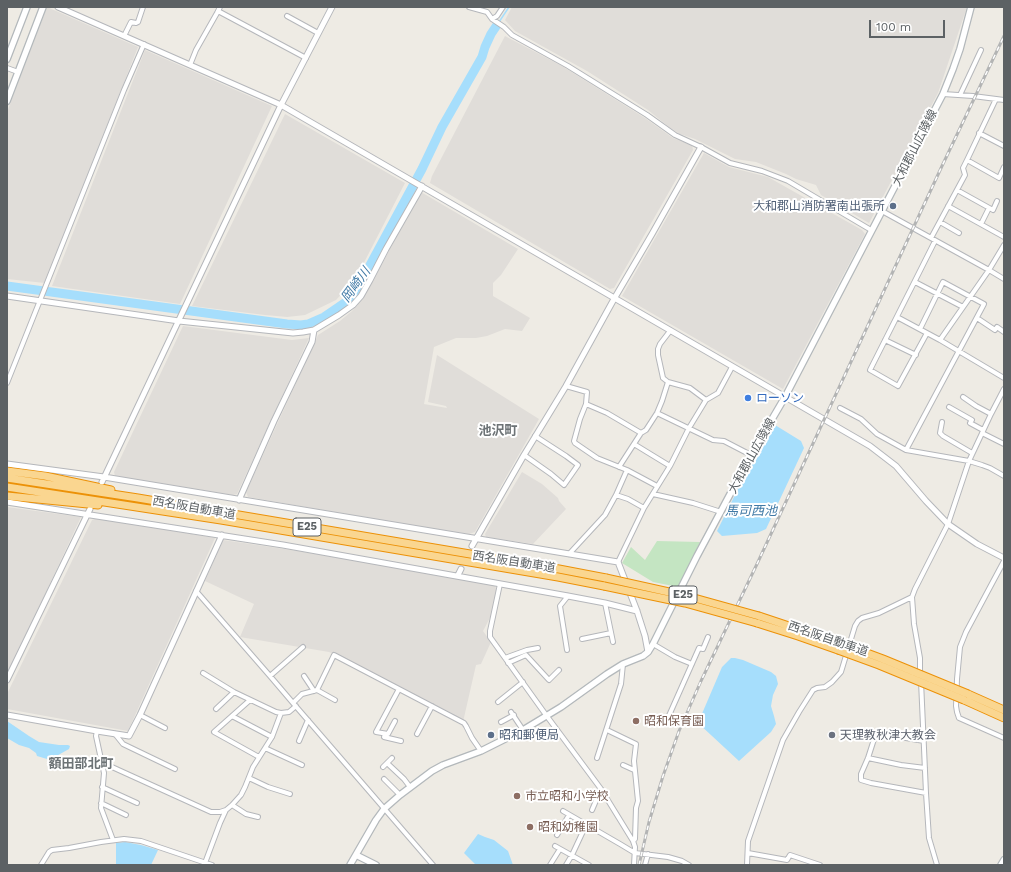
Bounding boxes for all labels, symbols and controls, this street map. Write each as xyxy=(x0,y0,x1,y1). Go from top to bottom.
scale bar xyxy=(871,12,947,38)
text: 100 m xyxy=(876,20,911,34)
street label: 大和郡山広陵線 xyxy=(890,107,940,189)
place label: 大和郡山消防署南出張所 xyxy=(753,199,885,213)
marker: 大和郡山消防署南出張所 xyxy=(888,201,898,211)
water label: 岡崎川 xyxy=(338,265,374,305)
place label: ローソン xyxy=(756,391,804,405)
marker: ローソン xyxy=(743,393,753,403)
street label: 大和郡山広陵線 xyxy=(725,416,779,496)
district label: 池沢町 xyxy=(479,423,517,439)
street label: 西名阪自動車道 xyxy=(151,494,237,522)
water label: 馬司西池 xyxy=(725,503,777,519)
road number: E25 xyxy=(293,518,321,536)
street label: 西名阪自動車道 xyxy=(471,548,557,576)
road number: E25 xyxy=(669,586,697,604)
street label: 西名阪自動車道 xyxy=(786,619,870,659)
place label: 昭和保育園 xyxy=(644,714,704,728)
marker: 昭和保育園 xyxy=(631,716,641,726)
place label: 昭和郵便局 xyxy=(499,728,559,742)
place label: 天理教秋津大教会 xyxy=(840,728,936,742)
marker: 昭和郵便局 xyxy=(486,730,496,740)
marker: 天理教秋津大教会 xyxy=(827,730,837,740)
district label: 額田部北町 xyxy=(49,756,113,772)
place label: 市立昭和小学校 xyxy=(525,789,609,803)
marker: 市立昭和小学校 xyxy=(512,791,522,801)
place label: 昭和幼稚園 xyxy=(538,820,598,834)
marker: 昭和幼稚園 xyxy=(525,822,535,832)

